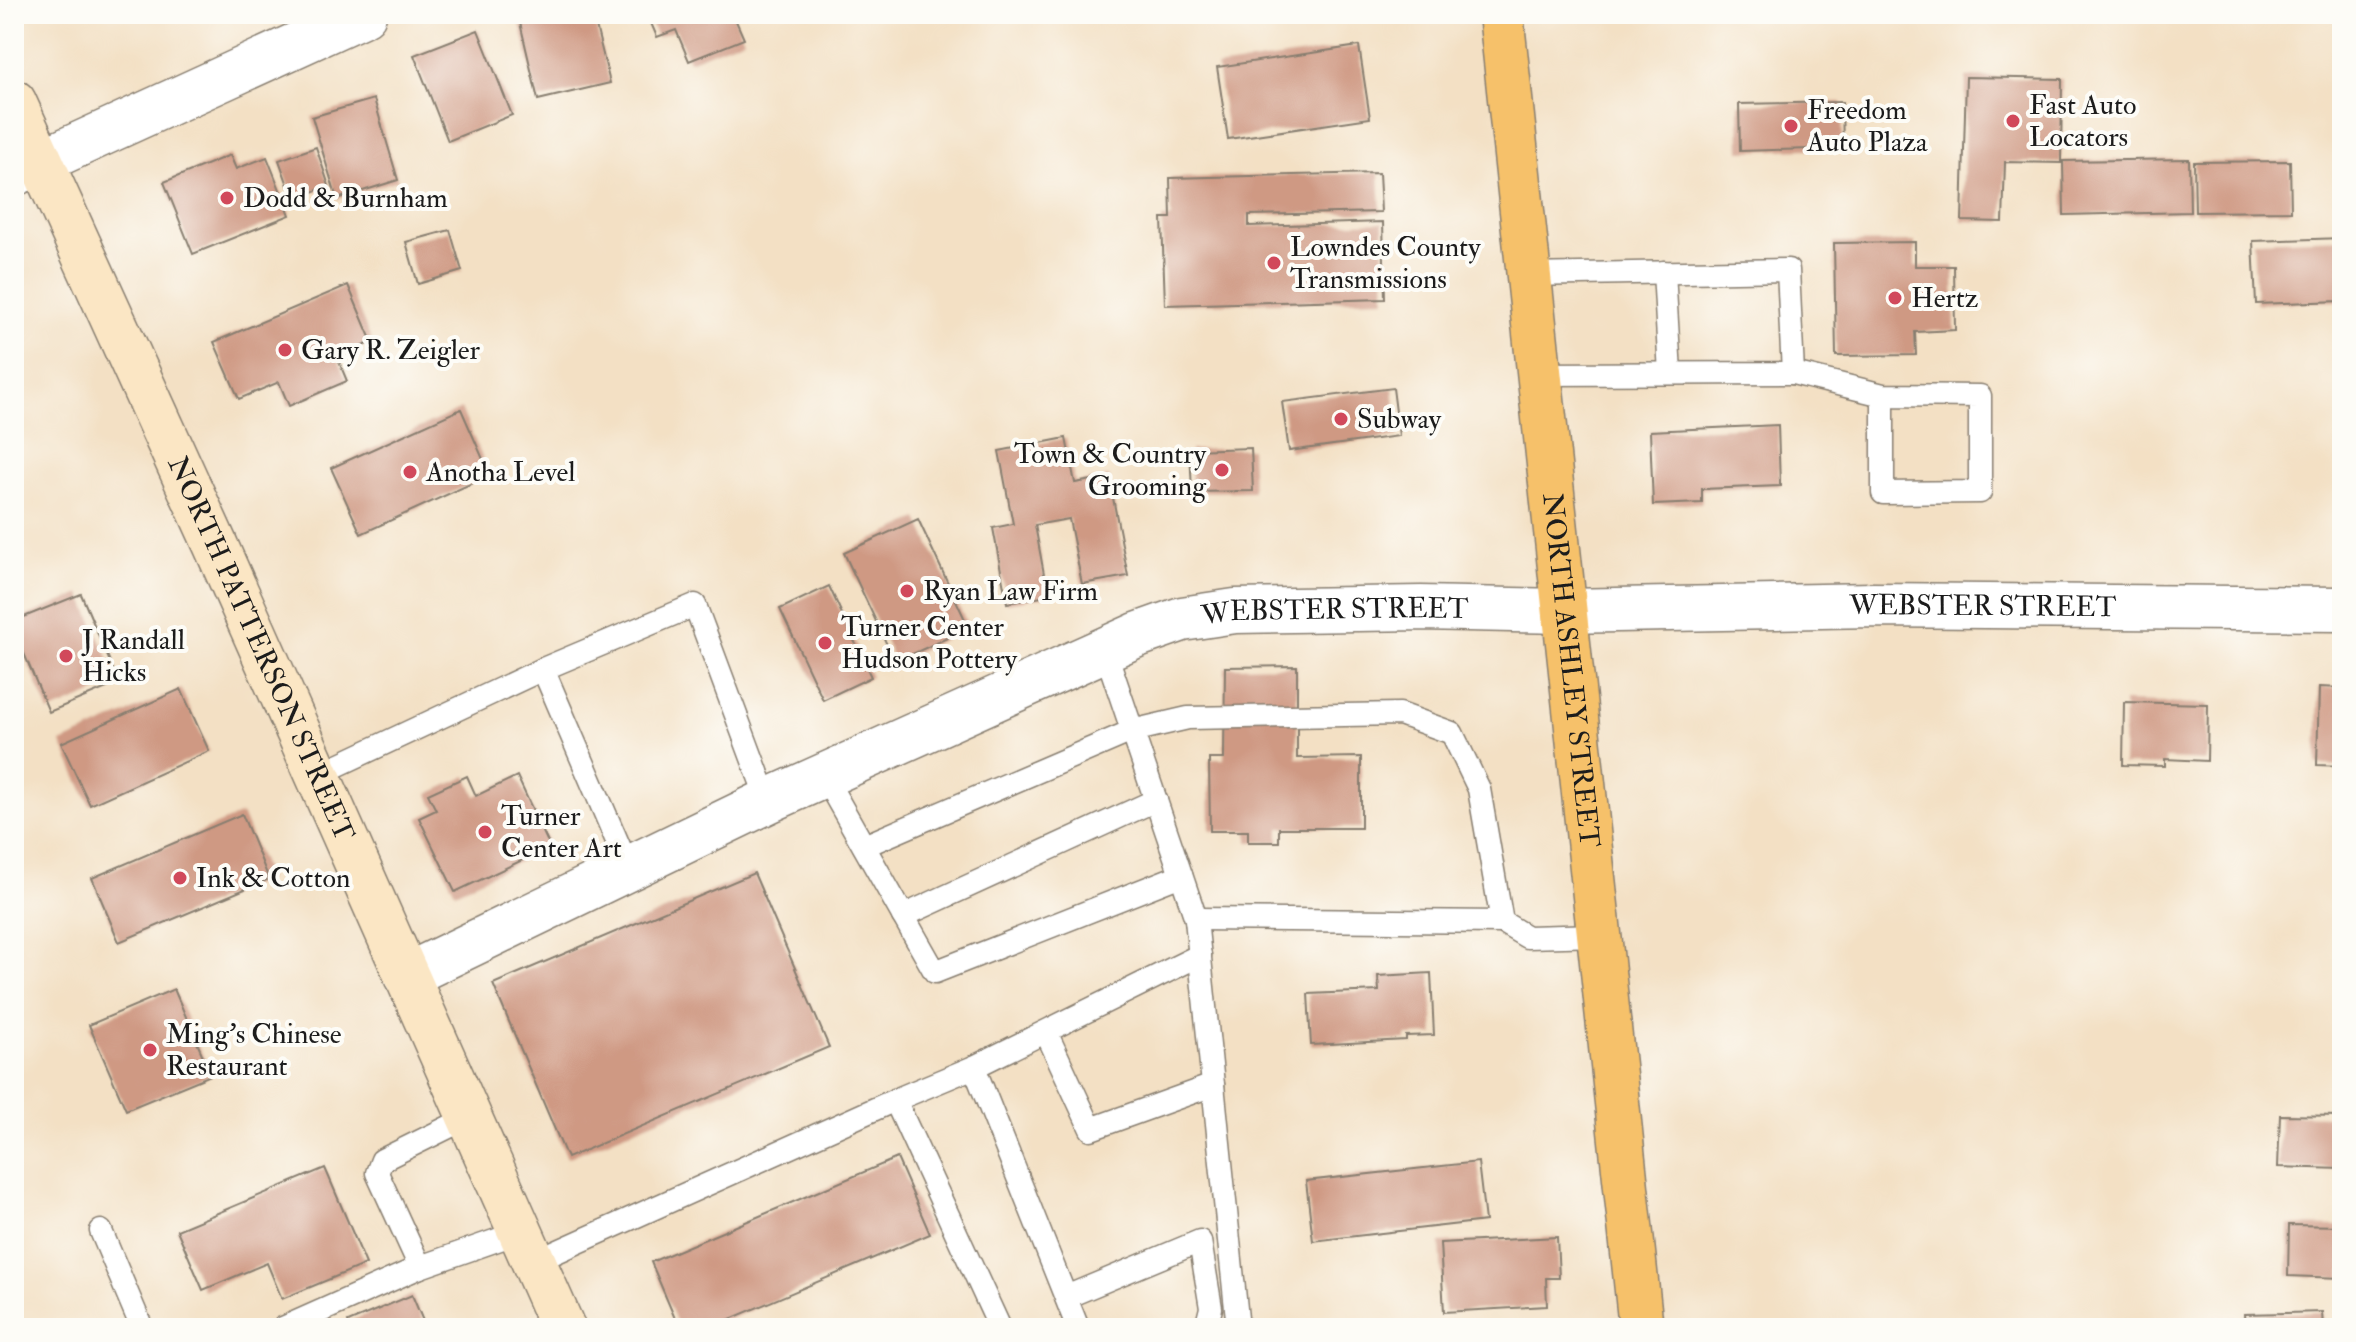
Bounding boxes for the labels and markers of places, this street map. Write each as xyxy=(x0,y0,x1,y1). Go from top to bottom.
place label: Fast Auto Locators xyxy=(2029,88,2136,155)
place label: Freedom Auto Plaza xyxy=(1806,93,1928,160)
marker: Fast Auto Locators xyxy=(2004,112,2022,130)
marker: Freedom Auto Plaza xyxy=(1782,117,1800,135)
place label: Dodd & Burnham xyxy=(243,181,448,216)
marker: Dodd & Burnham xyxy=(218,189,236,207)
place label: Lowndes County Transmissions xyxy=(1290,230,1481,297)
marker: Lowndes County Transmissions xyxy=(1265,254,1283,272)
place label: Hertz xyxy=(1911,281,1979,316)
marker: Hertz xyxy=(1886,289,1904,307)
place label: Gary R. Zeigler xyxy=(301,333,480,368)
marker: Gary R. Zeigler xyxy=(276,341,294,359)
place label: Subway xyxy=(1357,402,1442,437)
marker: Subway xyxy=(1332,410,1350,428)
place label: Town & Country Grooming xyxy=(1014,437,1207,504)
place label: Anotha Level xyxy=(425,455,575,490)
marker: Town & Country Grooming xyxy=(1213,461,1231,479)
marker: Anotha Level xyxy=(401,463,419,481)
place label: Ryan Law Firm xyxy=(923,574,1098,609)
marker: Ryan Law Firm xyxy=(898,582,916,600)
place label: Turner Center Hudson Pottery xyxy=(841,610,1018,677)
place label: J Randall Hicks xyxy=(81,623,185,690)
marker: Turner Center Hudson Pottery xyxy=(816,634,834,652)
marker: J Randall Hicks xyxy=(57,647,75,665)
place label: Turner Center Art xyxy=(501,799,622,866)
marker: Turner Center Art xyxy=(476,823,494,841)
place label: Ink & Cotton xyxy=(196,861,350,896)
marker: Ink & Cotton xyxy=(171,869,189,887)
place label: Ming's Chinese Restaurant xyxy=(166,1017,342,1084)
marker: Ming's Chinese Restaurant xyxy=(141,1041,159,1059)

